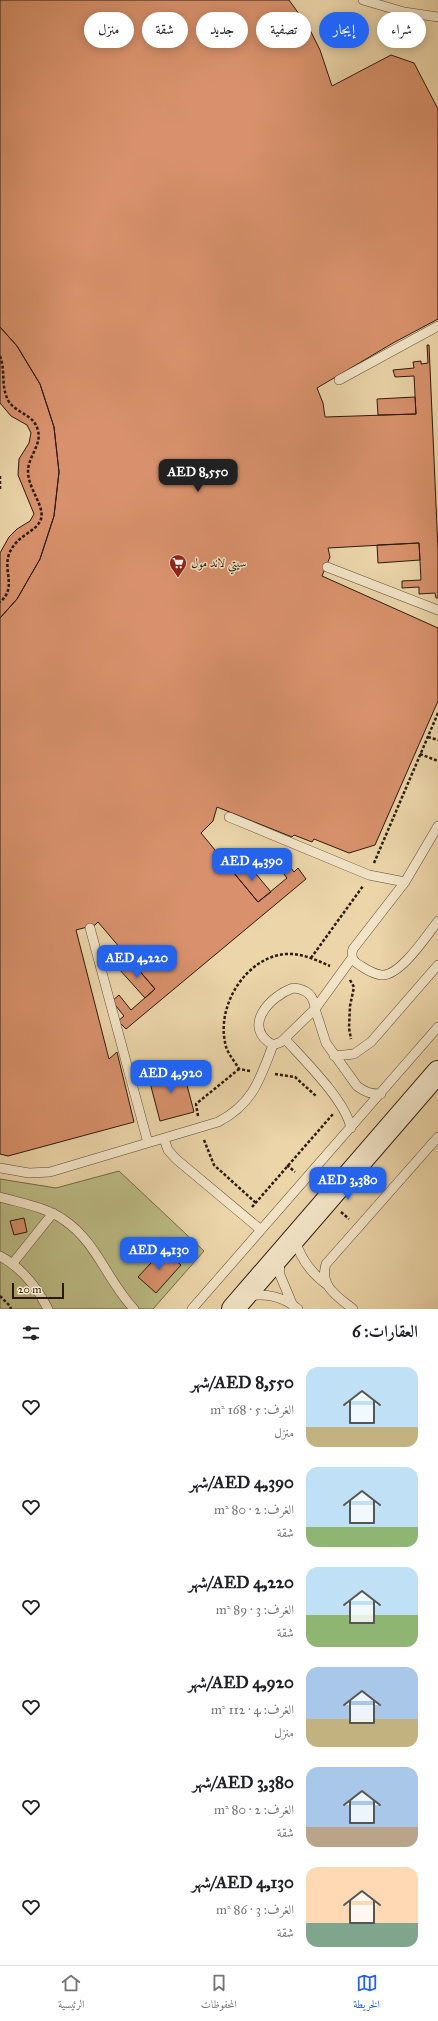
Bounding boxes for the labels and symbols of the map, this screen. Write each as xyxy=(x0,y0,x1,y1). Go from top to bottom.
pin: AED 8,550 xyxy=(152,459,244,493)
supermarket icon: سيتي لاند مول xyxy=(168,553,188,578)
place label: سيتي لاند مول xyxy=(191,556,246,575)
pin: AED 4,390 xyxy=(206,848,298,882)
pin: AED 4,220 xyxy=(91,945,183,979)
pin: AED 4,920 xyxy=(125,1060,217,1094)
pin: AED 3,380 xyxy=(302,1167,394,1201)
pin: AED 4,130 xyxy=(113,1237,205,1271)
scale bar xyxy=(12,1281,64,1300)

